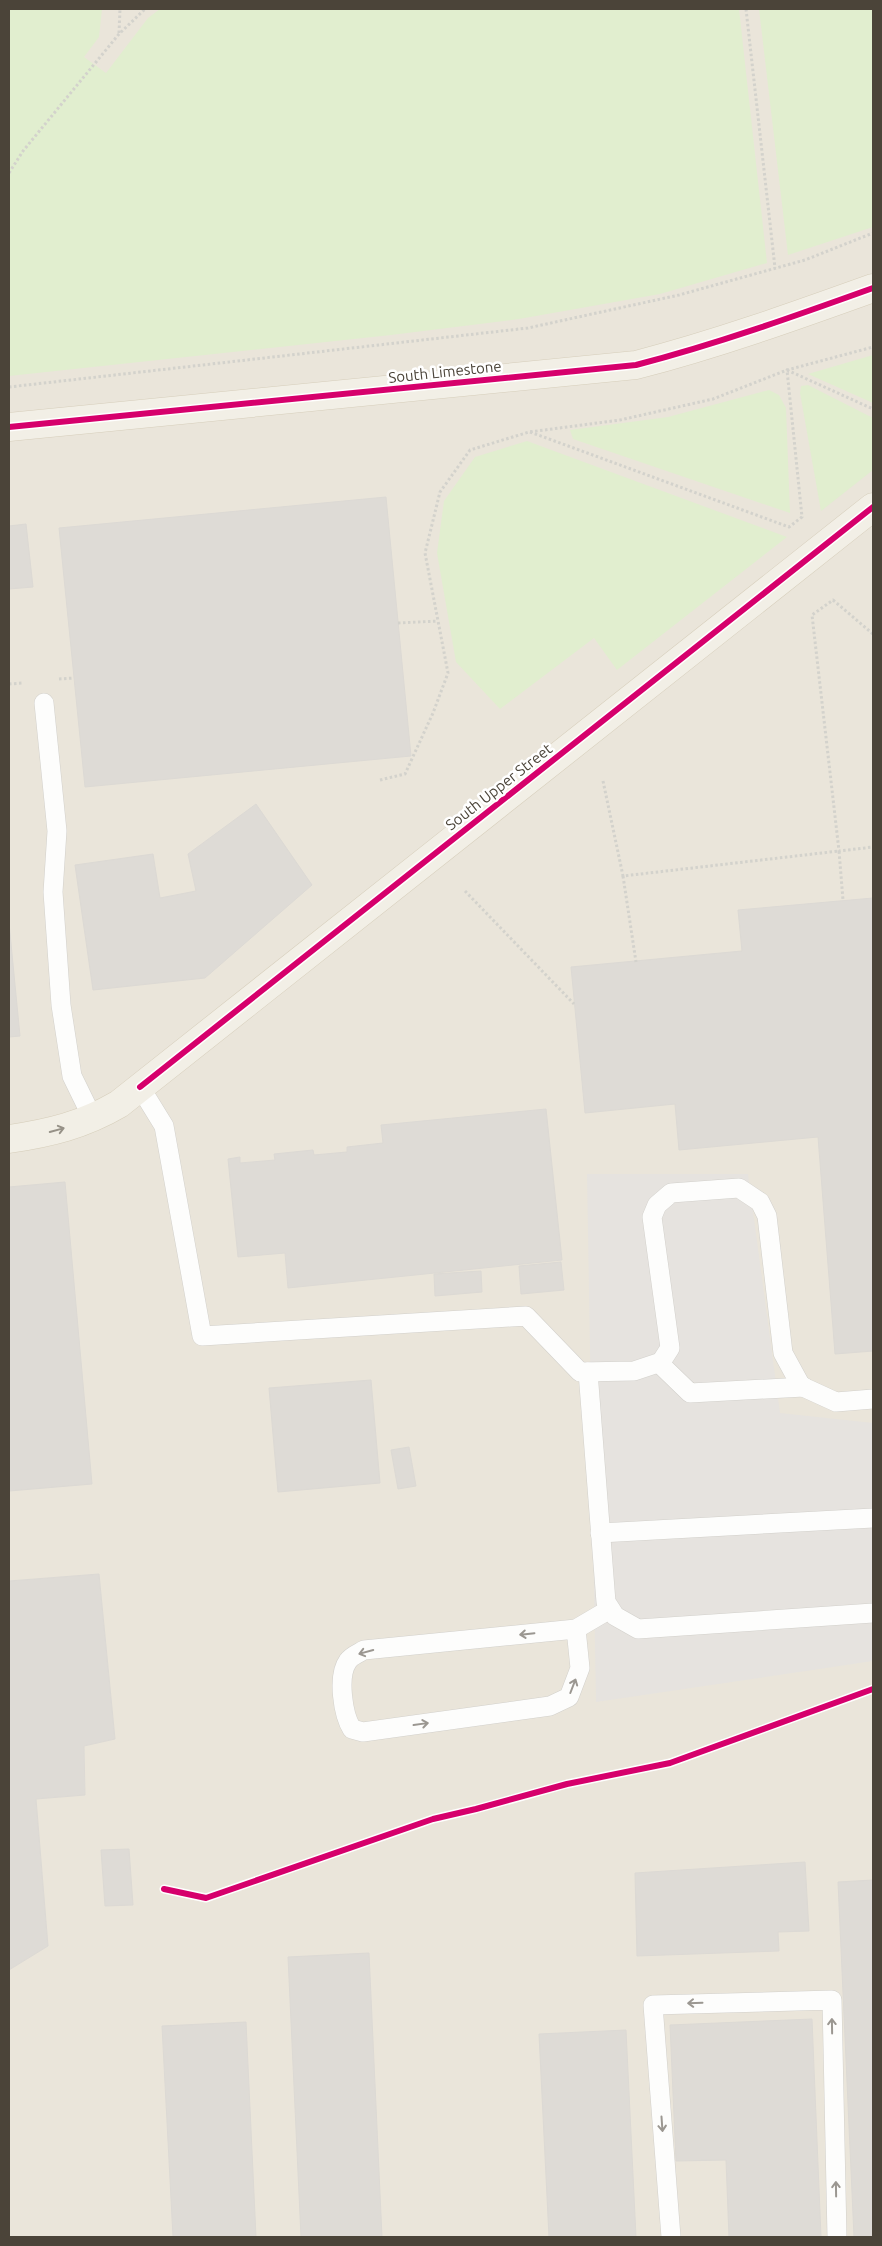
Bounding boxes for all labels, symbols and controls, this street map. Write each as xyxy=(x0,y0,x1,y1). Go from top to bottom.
street label: South Limestone xyxy=(388,357,502,386)
street label: South Upper Street xyxy=(442,740,555,833)
one-way arrow xyxy=(48,1124,64,1134)
one-way arrow xyxy=(519,1629,535,1639)
one-way arrow xyxy=(358,1647,374,1657)
one-way arrow xyxy=(569,1679,578,1695)
one-way arrow xyxy=(413,1719,429,1729)
one-way arrow xyxy=(688,1999,704,2008)
one-way arrow xyxy=(827,2018,837,2034)
one-way arrow xyxy=(658,2116,667,2132)
one-way arrow xyxy=(831,2181,841,2197)

